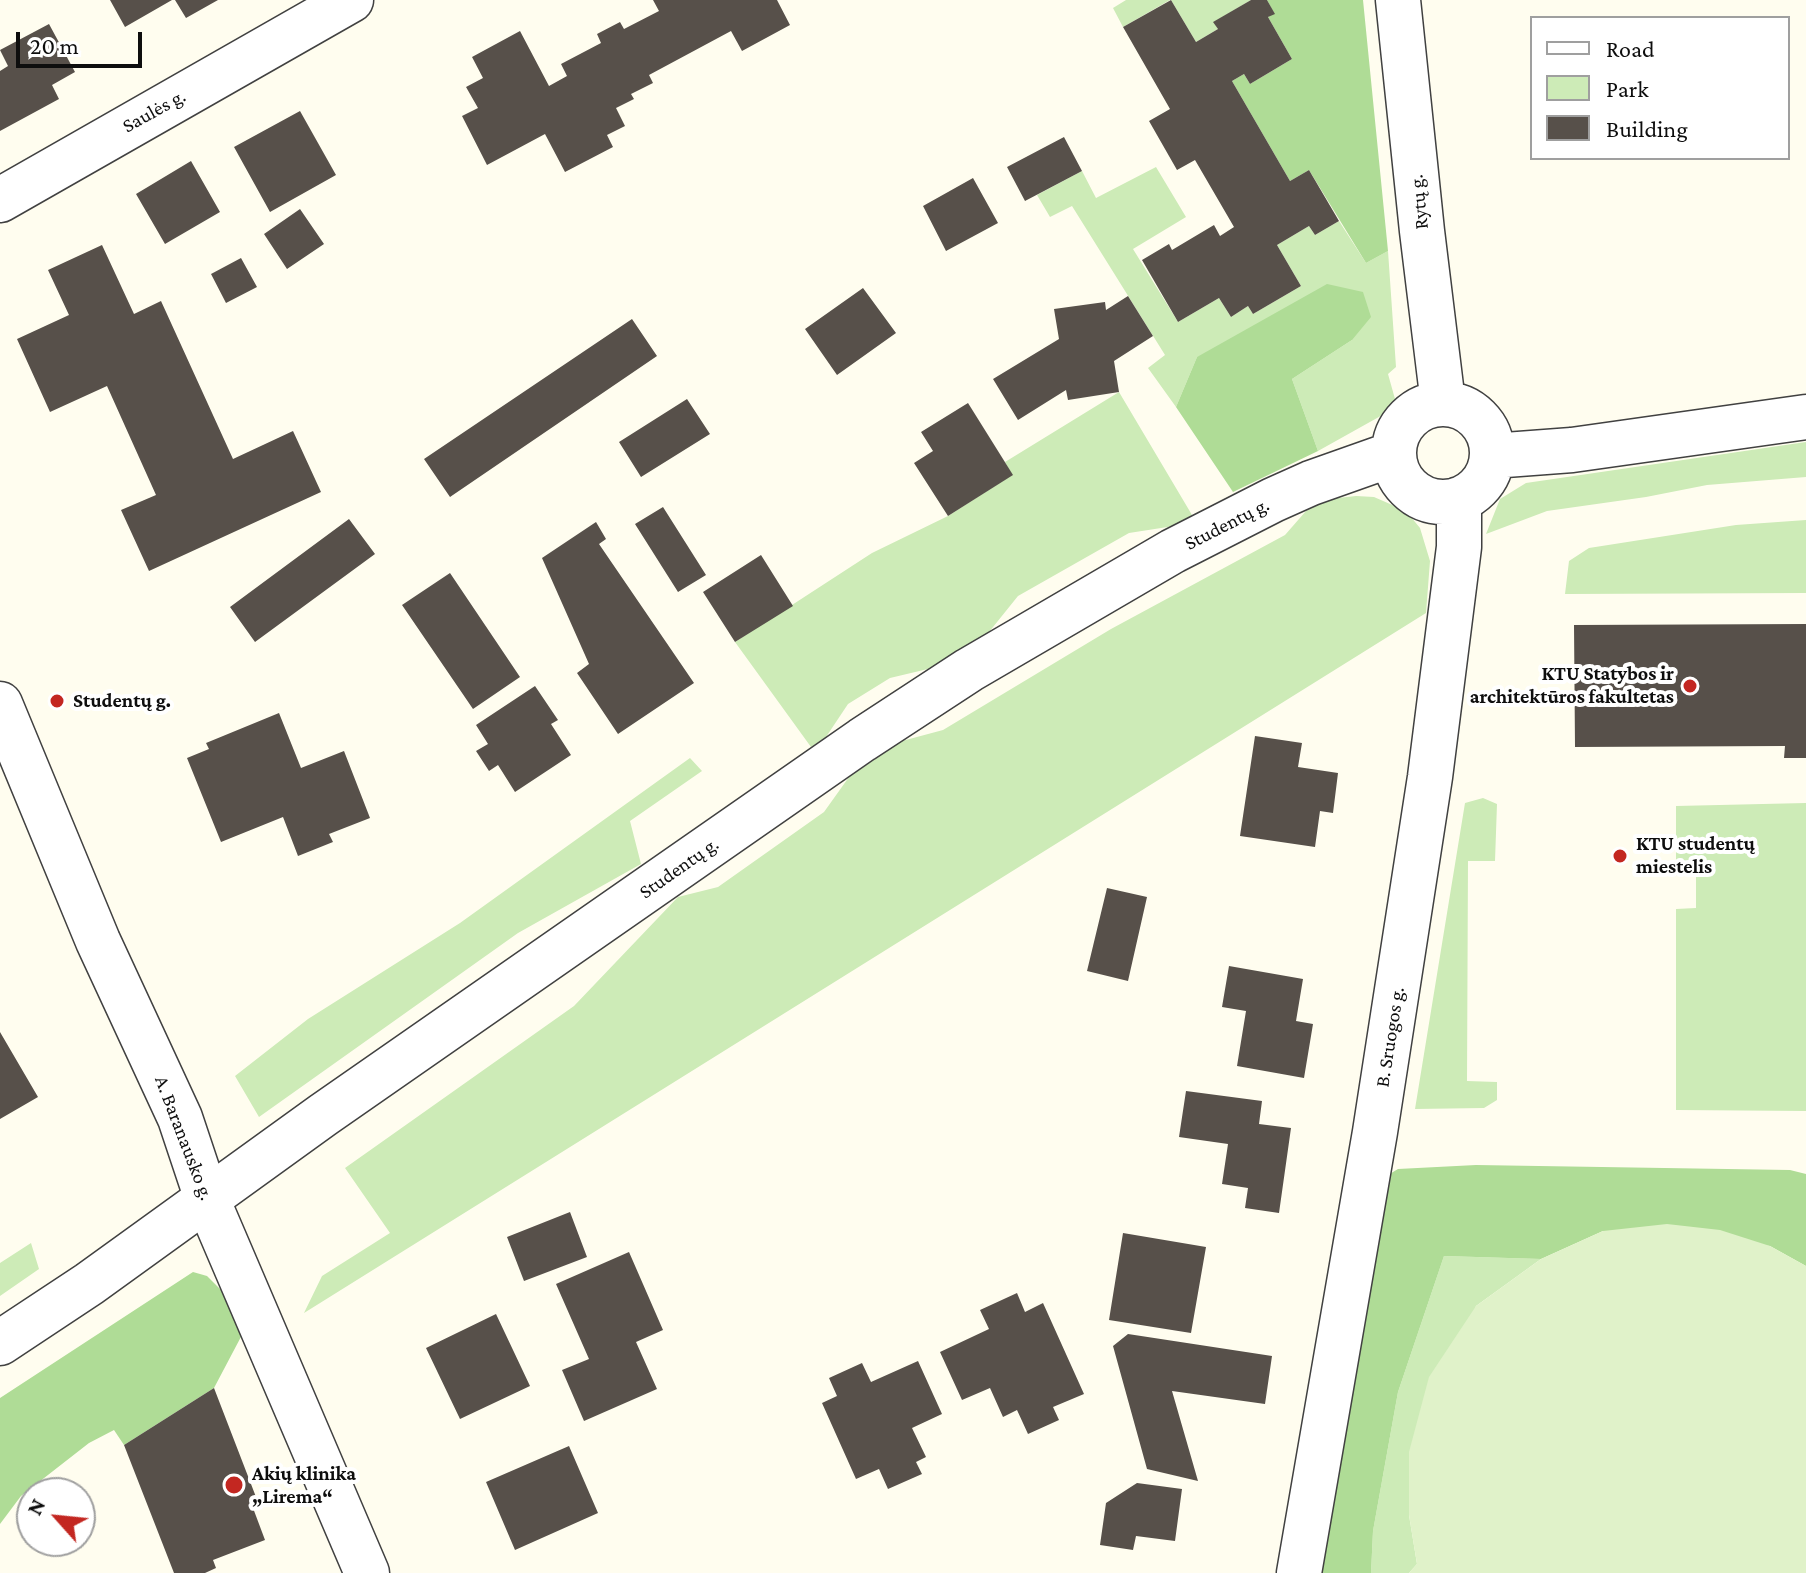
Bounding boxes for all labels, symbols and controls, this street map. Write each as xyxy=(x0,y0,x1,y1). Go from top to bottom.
scale bar xyxy=(20,16,146,66)
legend xyxy=(1530,16,1790,160)
text: 20 m xyxy=(30,32,79,59)
text: Road xyxy=(1606,35,1655,62)
text: Park xyxy=(1606,75,1649,102)
street label: Saulės g. xyxy=(118,84,190,138)
text: Building xyxy=(1606,115,1688,142)
street label: Rytų g. xyxy=(1404,173,1434,231)
street label: Studentų g. xyxy=(1181,493,1273,555)
place label: KTU Statybos ir architektūros fakultetas xyxy=(1470,662,1674,709)
marker: KTU Statybos ir architektūros fakultetas xyxy=(1681,677,1699,695)
place label: Studentų g. xyxy=(73,689,171,713)
marker: Studentų g. xyxy=(48,692,66,710)
street label: Studentų g. xyxy=(635,832,723,904)
place label: KTU studentų miestelis xyxy=(1636,832,1755,879)
marker: KTU studentų miestelis xyxy=(1611,847,1629,865)
street label: B. Sruogos g. xyxy=(1370,985,1410,1089)
street label: A. Baranausko g. xyxy=(149,1072,219,1204)
place label: Akių klinika „Lirema“ xyxy=(252,1462,356,1509)
marker: Akių klinika „Lirema“ xyxy=(223,1474,245,1496)
north arrow xyxy=(16,1477,96,1557)
text: N xyxy=(21,1494,50,1519)

